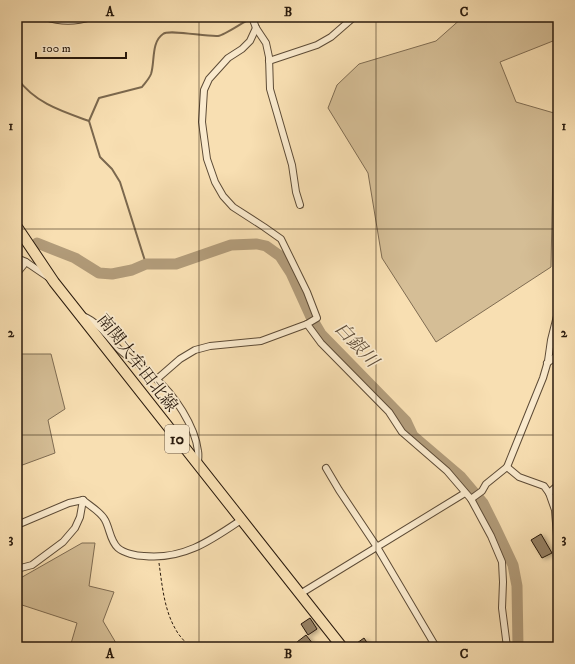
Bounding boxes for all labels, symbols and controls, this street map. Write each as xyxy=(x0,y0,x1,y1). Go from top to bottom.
text: A xyxy=(105,4,115,20)
text: B xyxy=(284,4,292,20)
text: C xyxy=(460,4,469,20)
scale bar xyxy=(36,34,126,60)
text: 100 m xyxy=(42,41,71,56)
text: 1 xyxy=(9,118,14,134)
text: 1 xyxy=(562,118,567,134)
street label: 南関大牟田北線 xyxy=(92,309,182,417)
water label: 白銀川 xyxy=(330,318,384,374)
text: 2 xyxy=(8,325,15,341)
text: 2 xyxy=(561,325,568,341)
road number: 10 xyxy=(165,425,189,453)
text: 3 xyxy=(9,531,14,547)
text: 3 xyxy=(562,531,567,547)
text: A xyxy=(105,646,115,662)
text: B xyxy=(284,646,292,662)
text: C xyxy=(460,646,469,662)

